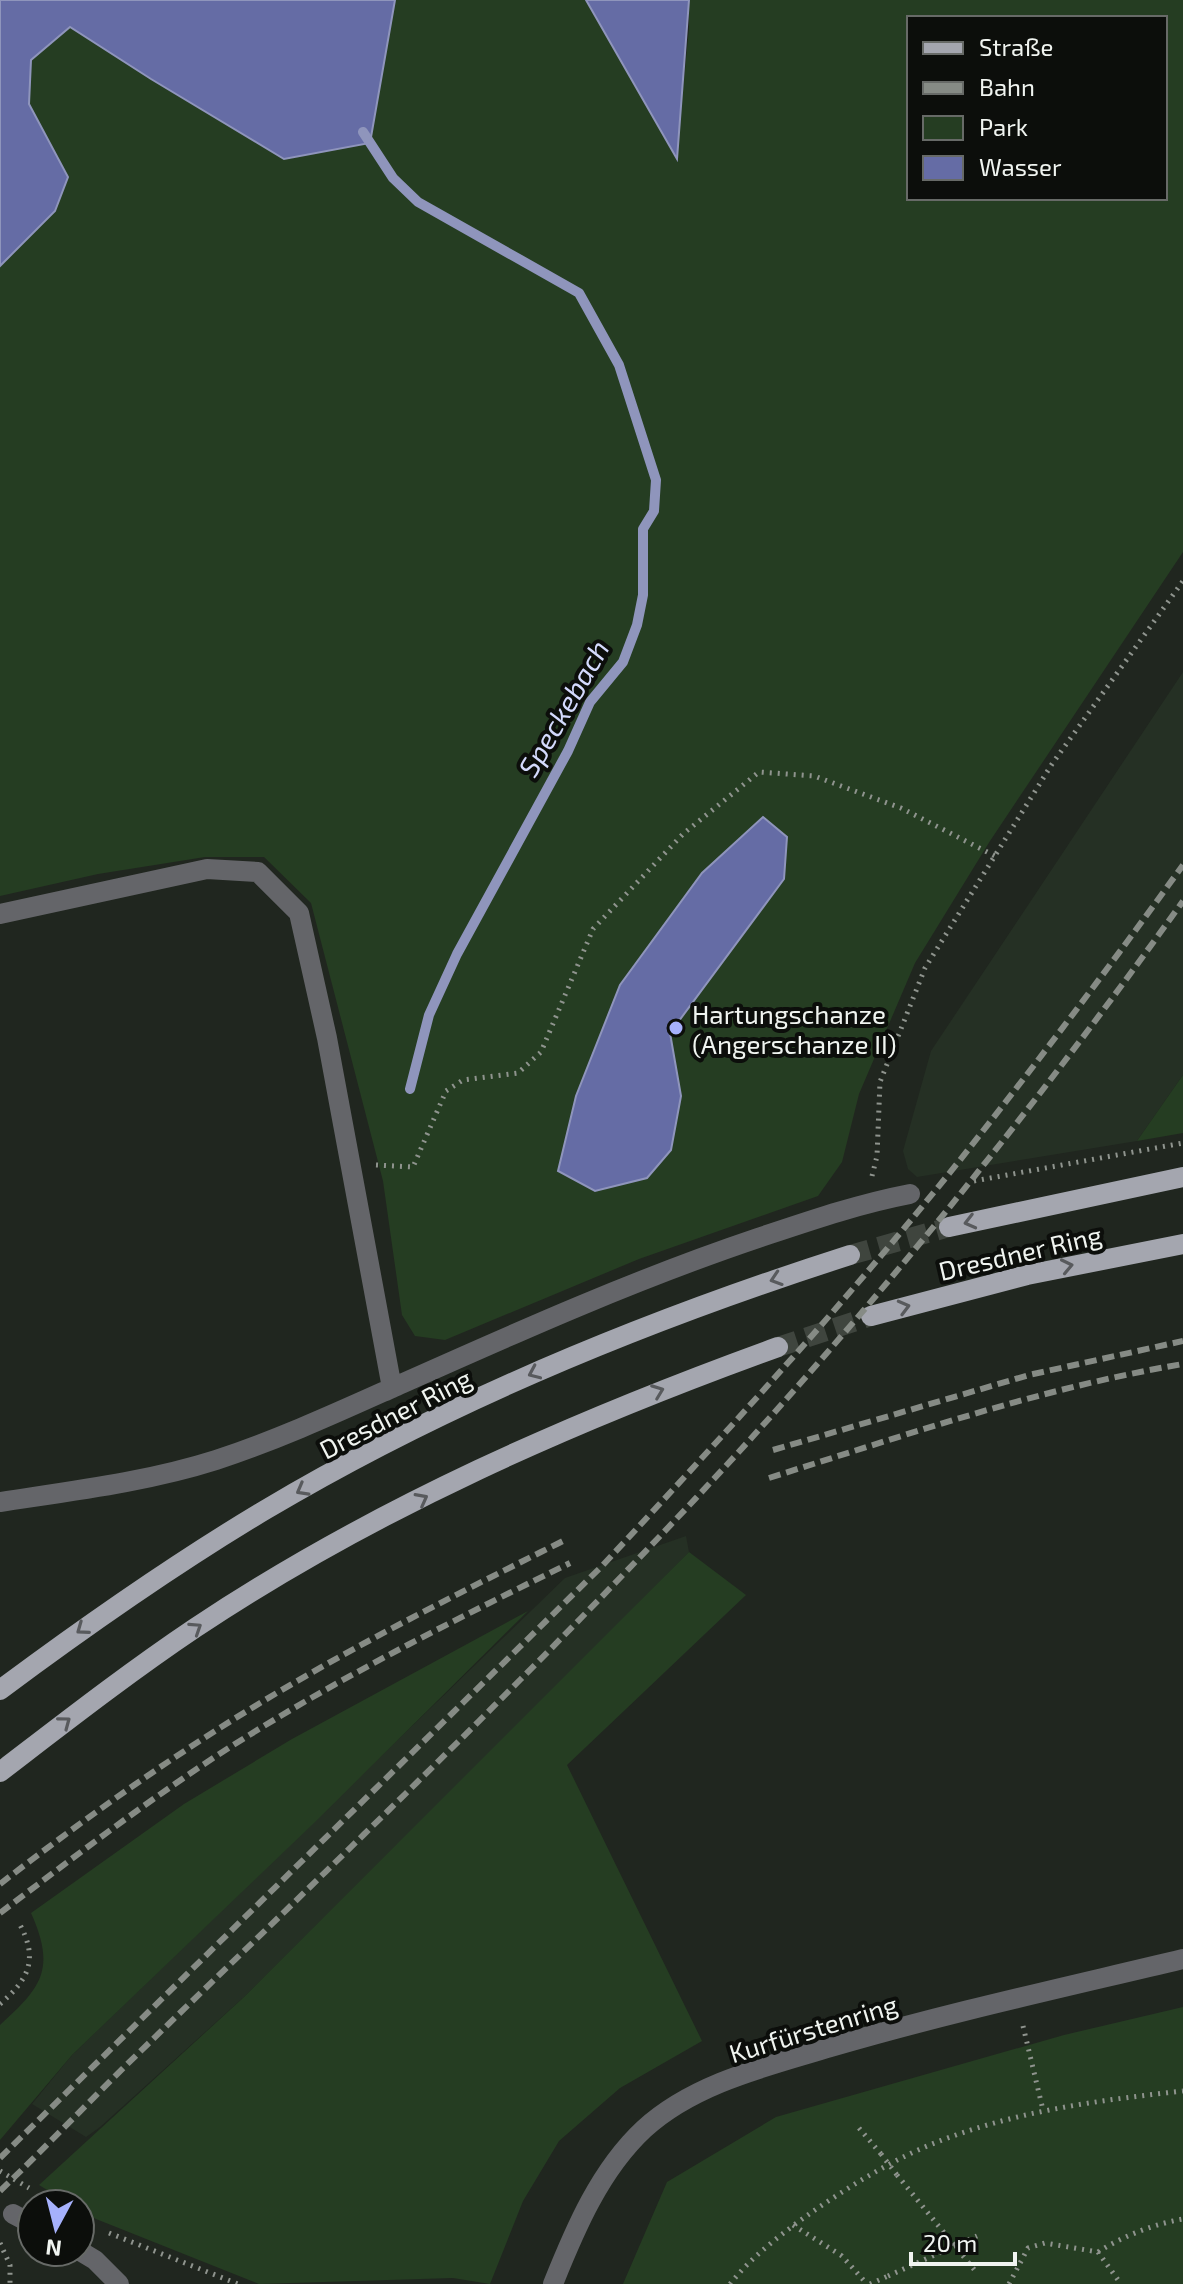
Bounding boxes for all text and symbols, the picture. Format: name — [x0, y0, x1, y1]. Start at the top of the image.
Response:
legend — [907, 16, 1167, 200]
text: Straße — [979, 32, 1053, 61]
text: Bahn — [979, 72, 1035, 101]
text: Park — [979, 112, 1028, 141]
text: Wasser — [979, 152, 1062, 181]
water label: Speckebach — [510, 634, 616, 782]
place label: Hartungschanze (Angerschanze II) — [692, 998, 897, 1059]
marker: Hartungschanze (Angerschanze II) — [667, 1019, 685, 1037]
one-way arrow — [963, 1212, 977, 1229]
street label: Dresdner Ring — [935, 1218, 1105, 1286]
one-way arrow — [1061, 1259, 1074, 1276]
one-way arrow — [770, 1270, 784, 1286]
one-way arrow — [896, 1300, 910, 1316]
street label: Dresdner Ring — [314, 1361, 476, 1465]
one-way arrow — [528, 1363, 542, 1379]
one-way arrow — [650, 1384, 664, 1401]
one-way arrow — [296, 1480, 311, 1496]
one-way arrow — [413, 1493, 428, 1508]
one-way arrow — [77, 1619, 91, 1634]
one-way arrow — [187, 1623, 202, 1638]
one-way arrow — [57, 1717, 71, 1731]
street label: Kurfürstenring — [725, 1988, 901, 2068]
north arrow — [16, 2188, 96, 2268]
scale bar — [911, 2216, 1015, 2266]
text: 20 m — [923, 2228, 977, 2257]
text: N — [44, 2235, 63, 2263]

